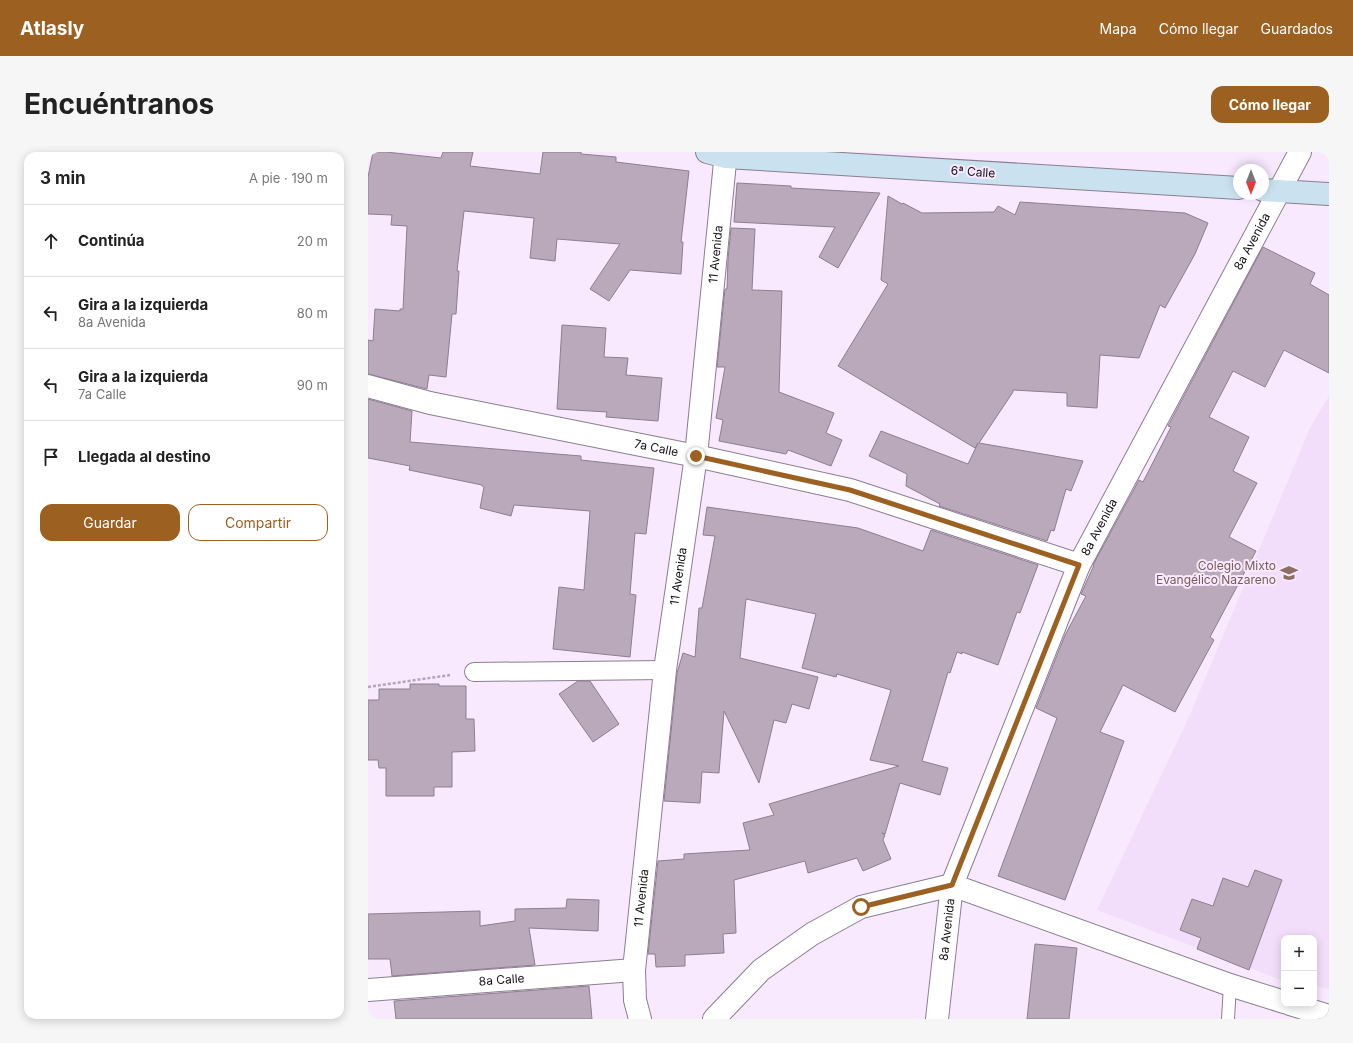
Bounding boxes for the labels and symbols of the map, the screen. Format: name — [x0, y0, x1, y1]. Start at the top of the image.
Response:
street label: 6ª Calle — [950, 162, 996, 181]
north arrow — [1233, 164, 1269, 200]
street label: 8a Avenida — [1230, 210, 1273, 272]
street label: 11 Avenida — [705, 225, 726, 284]
street label: 7a Calle — [633, 436, 680, 459]
route end — [687, 447, 705, 465]
street label: 8a Avenida — [1077, 496, 1120, 558]
street label: 11 Avenida — [666, 546, 690, 606]
place label: Colegio Mixto Evangélico Nazareno — [1156, 558, 1276, 587]
school or university icon: Colegio Mixto Evangélico Nazareno — [1279, 563, 1299, 583]
street label: 11 Avenida — [630, 868, 651, 928]
route start — [852, 898, 870, 916]
street label: 8a Avenida — [936, 898, 957, 961]
street label: 8a Calle — [478, 970, 525, 989]

